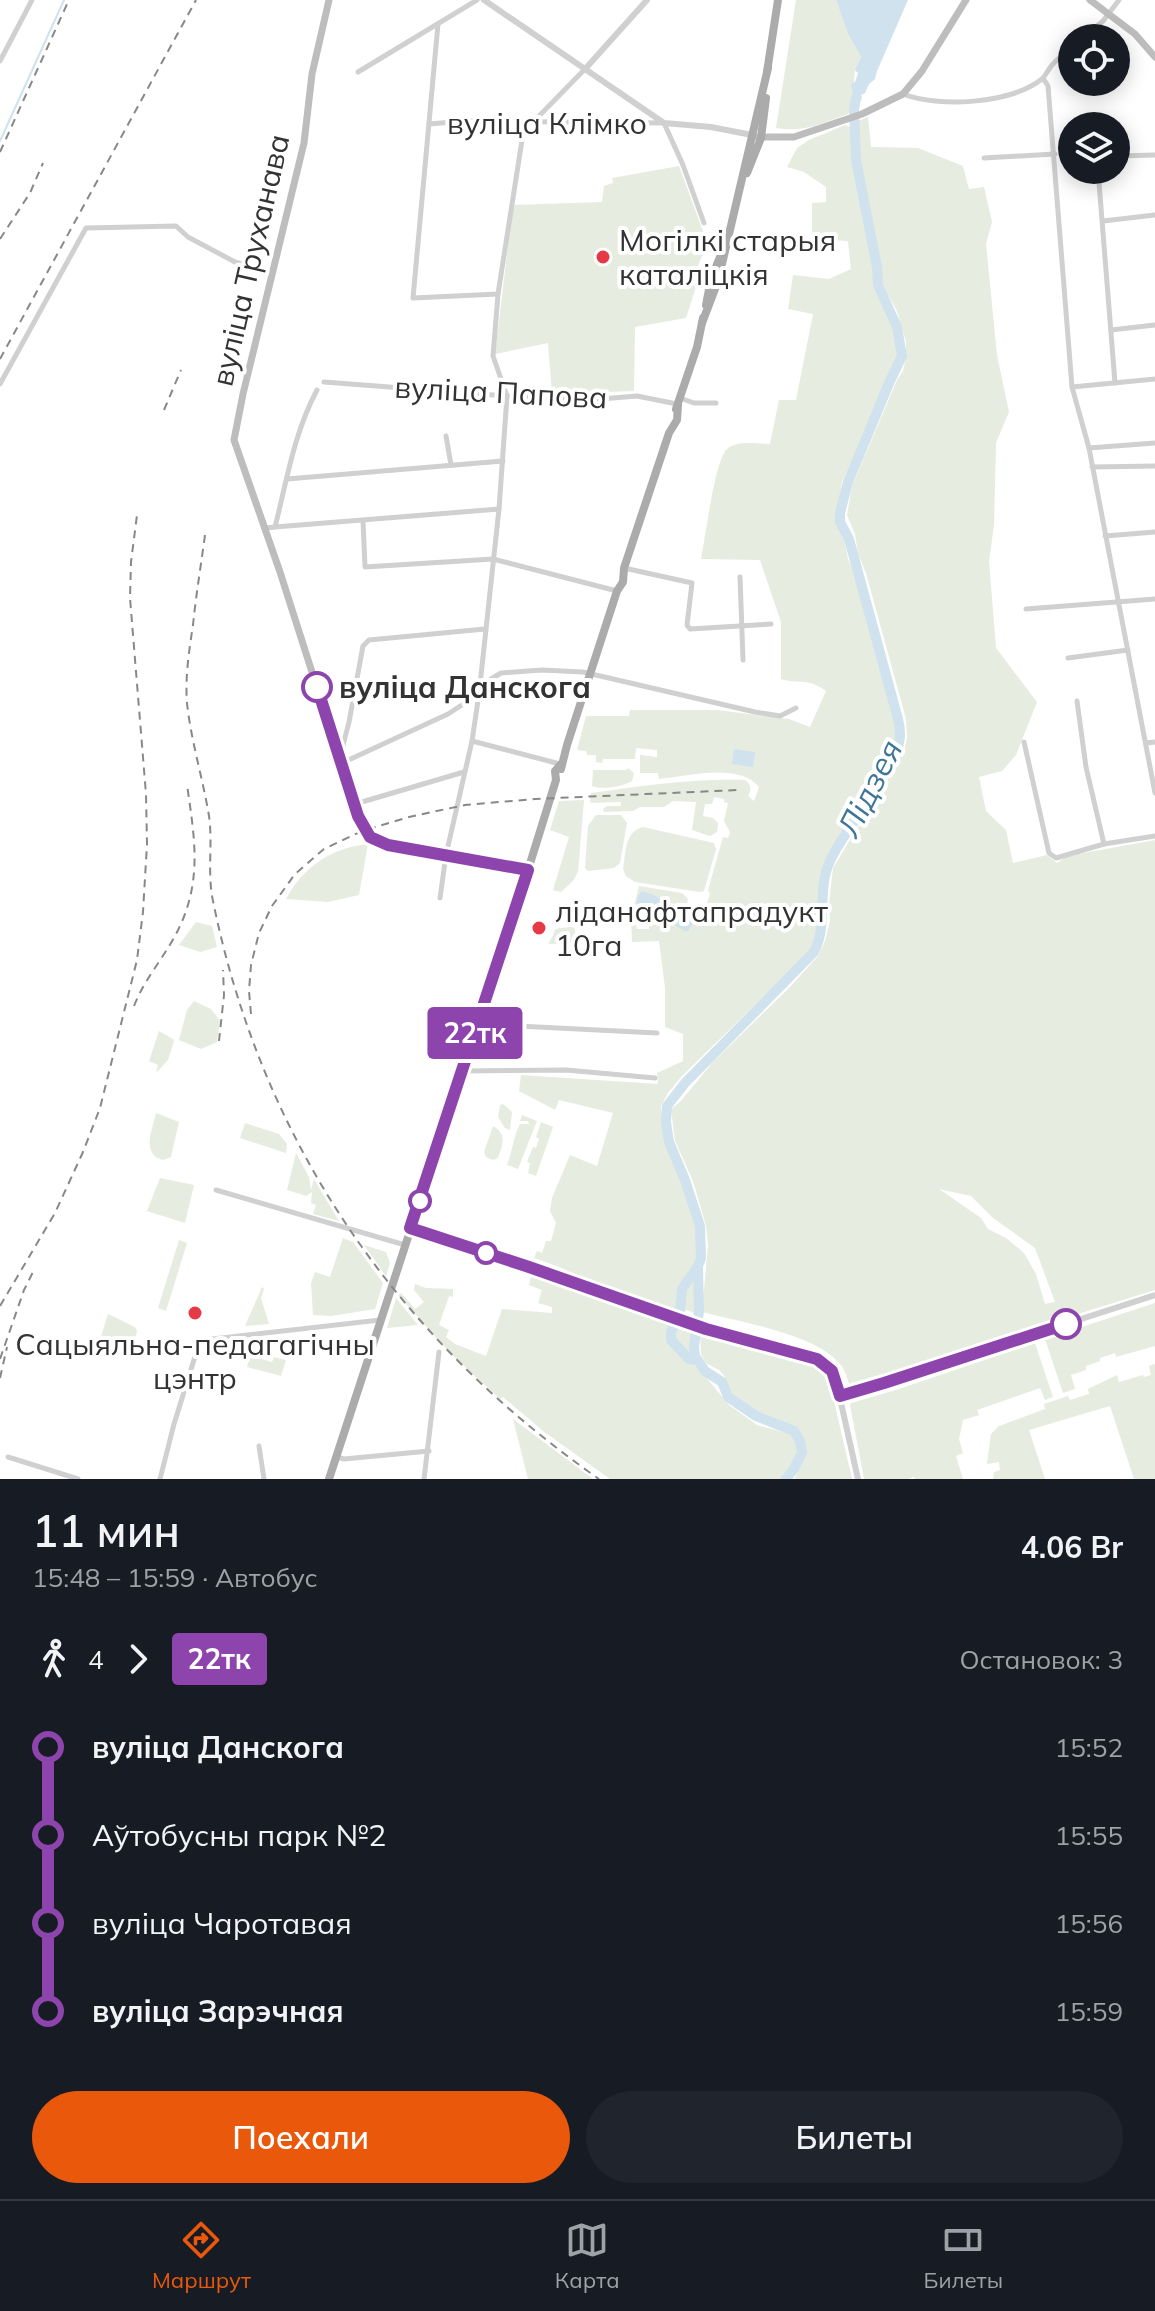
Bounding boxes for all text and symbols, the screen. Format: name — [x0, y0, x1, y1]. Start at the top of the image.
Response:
map controls — [1058, 24, 1130, 184]
button: locate — [1058, 24, 1130, 96]
street label: вуліца Клімко — [447, 104, 647, 142]
button: layers — [1058, 112, 1130, 184]
street label: вуліца Труханава — [203, 130, 297, 390]
place label: Могілкі старыя каталіцкія — [619, 221, 836, 293]
marker: Могілкі старыя каталіцкія — [594, 248, 612, 266]
street label: вуліца Папова — [394, 367, 608, 417]
place label: вуліца Данскога — [339, 668, 591, 706]
marker: вуліца Данскога — [302, 672, 332, 702]
water label: Лідзея — [827, 733, 910, 844]
place label: ліданафтапрадукт 10га — [555, 892, 828, 964]
marker: ліданафтапрадукт 10га — [530, 919, 548, 937]
line badge: 22тк — [419, 1007, 531, 1059]
text: 22тк — [443, 1015, 507, 1050]
unlabelled marker — [409, 1190, 431, 1212]
unlabelled marker — [475, 1242, 497, 1264]
marker: Сацыяльна-педагагічны цэнтр — [186, 1304, 204, 1322]
unlabelled marker — [1051, 1309, 1081, 1339]
place label: Сацыяльна-педагагічны цэнтр — [15, 1325, 375, 1397]
text: 11 мин — [32, 1503, 180, 1558]
text: 4.06 Br — [1021, 1528, 1123, 1566]
text: 15:48 – 15:59 · Автобус — [32, 1561, 318, 1594]
icon: walk — [32, 1637, 76, 1681]
icon: forward — [116, 1637, 160, 1681]
text: 22тк — [188, 1641, 251, 1676]
text: 4 — [88, 1643, 104, 1676]
text: Остановок: 3 — [960, 1643, 1123, 1676]
text: вуліца Данскога — [92, 1728, 344, 1766]
text: 15:52 — [1055, 1731, 1123, 1764]
text: Аўтобусны парк №2 — [92, 1816, 386, 1854]
text: 15:55 — [1055, 1819, 1123, 1852]
text: вуліца Чаротавая — [92, 1904, 352, 1942]
text: 15:56 — [1055, 1907, 1123, 1940]
text: вуліца Зарэчная — [92, 1992, 344, 2030]
text: 15:59 — [1055, 1995, 1123, 2028]
button: Поехали — [32, 2091, 570, 2183]
button: Билеты — [586, 2091, 1123, 2183]
tab: Маршрут — [152, 2218, 251, 2294]
tab: Карта — [555, 2218, 620, 2294]
tab: Билеты — [924, 2218, 1003, 2294]

